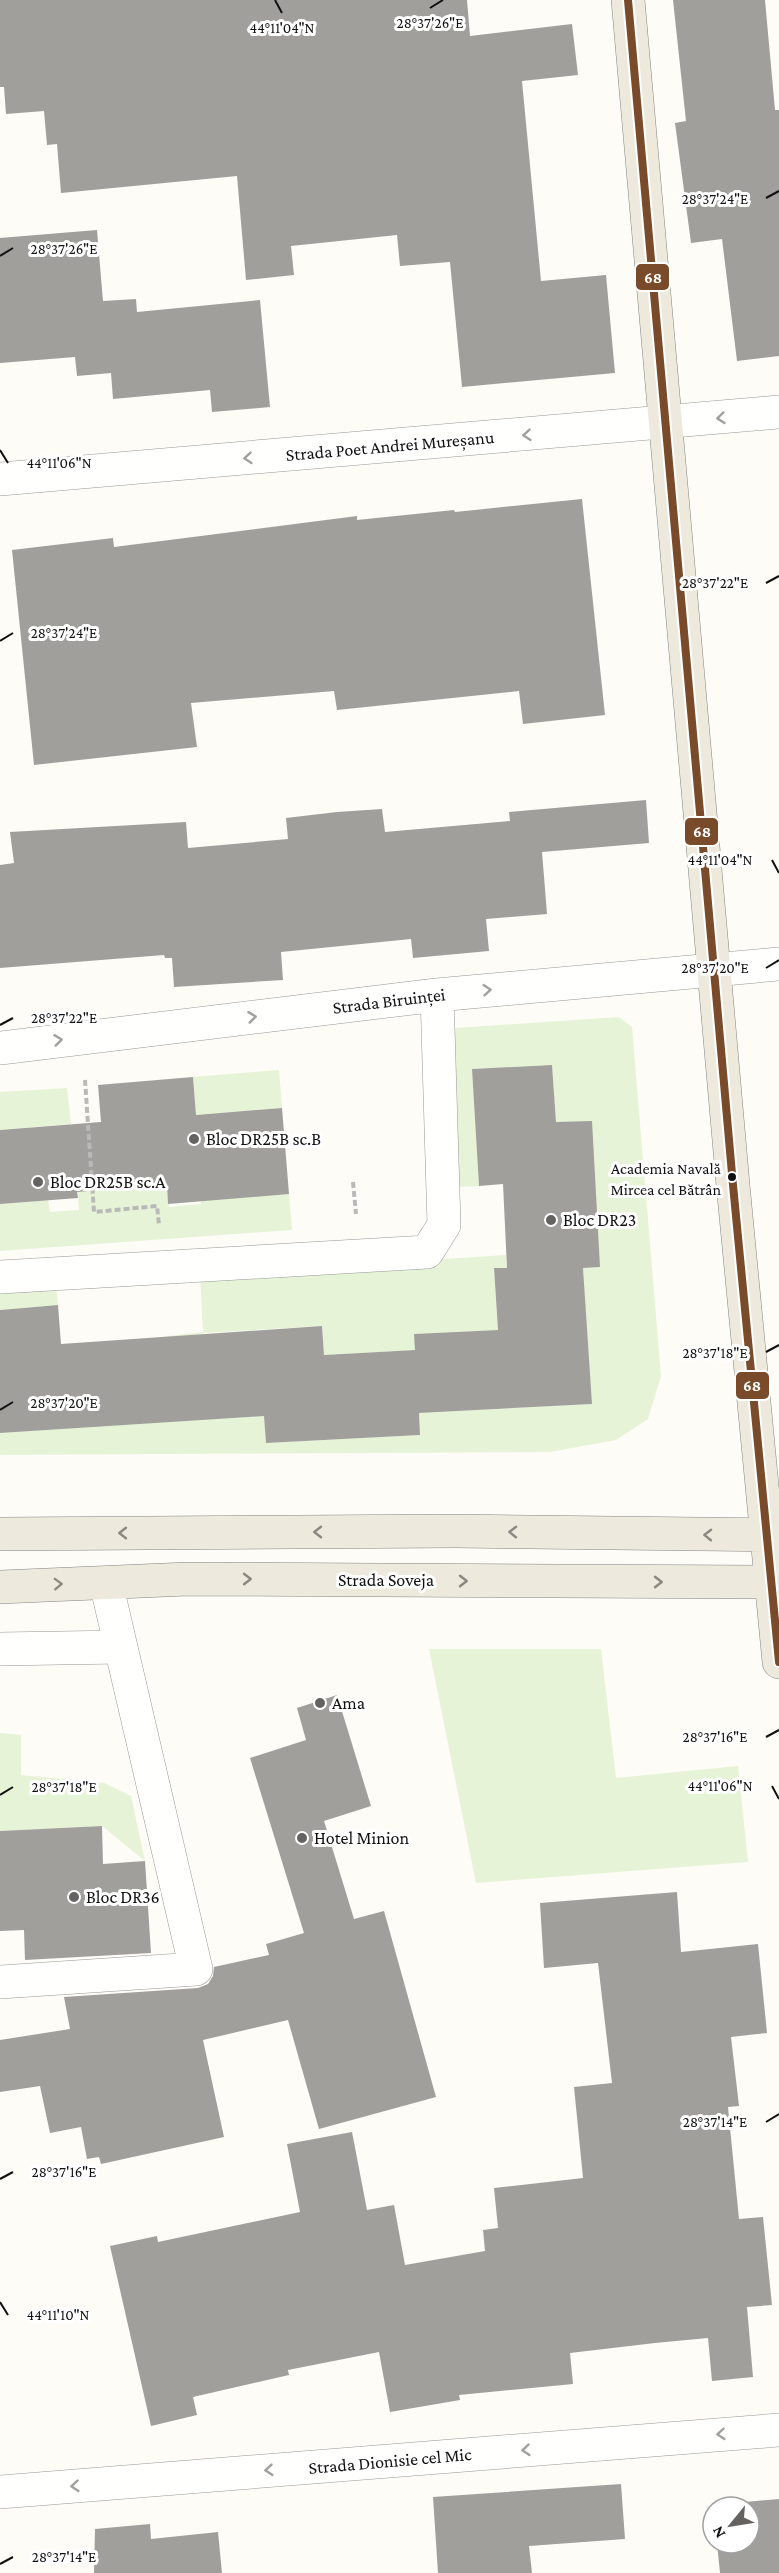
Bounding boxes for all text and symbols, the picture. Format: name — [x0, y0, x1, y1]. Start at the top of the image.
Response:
text: 28°37'26"E — [397, 15, 463, 31]
text: 44°11'04"N — [250, 20, 315, 36]
text: 28°37'24"E — [682, 191, 748, 207]
text: 28°37'26"E — [31, 241, 97, 257]
line badge: 68 — [635, 263, 670, 291]
text: 68 — [644, 269, 662, 286]
one-way arrow — [716, 411, 725, 424]
street label: Strada Poet Andrei Mureșanu — [285, 427, 496, 467]
one-way arrow — [522, 428, 531, 441]
one-way arrow — [244, 451, 253, 464]
text: 44°11'06"N — [26, 455, 92, 471]
text: 28°37'22"E — [682, 575, 748, 591]
text: 28°37'24"E — [31, 625, 97, 641]
line badge: 68 — [684, 817, 719, 846]
text: 68 — [693, 823, 711, 840]
text: 44°11'04"N — [688, 852, 753, 868]
text: 28°37'20"E — [681, 960, 749, 976]
street label: Strada Biruinței — [332, 984, 447, 1020]
one-way arrow — [483, 984, 492, 997]
text: 28°37'22"E — [31, 1010, 97, 1026]
one-way arrow — [247, 1012, 256, 1024]
one-way arrow — [53, 1035, 63, 1047]
place label: Bloc DR25B sc.B — [206, 1129, 321, 1149]
marker: Bloc DR25B sc.B — [187, 1132, 201, 1146]
place label: Academia Navală Mircea cel Bătrân — [611, 1160, 722, 1198]
marker: Academia Navală Mircea cel Bătrân — [726, 1171, 738, 1183]
place label: Bloc DR25B sc.A — [50, 1172, 166, 1192]
marker: Bloc DR25B sc.A — [31, 1175, 45, 1189]
place label: Bloc DR23 — [563, 1210, 636, 1230]
marker: Bloc DR23 — [544, 1213, 558, 1227]
text: 28°37'18"E — [682, 1345, 748, 1361]
line badge: 68 — [735, 1371, 770, 1400]
text: 68 — [743, 1377, 761, 1394]
text: 28°37'20"E — [30, 1395, 98, 1411]
one-way arrow — [508, 1525, 517, 1538]
one-way arrow — [313, 1526, 322, 1538]
one-way arrow — [118, 1527, 127, 1539]
one-way arrow — [703, 1528, 712, 1541]
street label: Strada Soveja — [338, 1570, 434, 1591]
one-way arrow — [242, 1573, 251, 1585]
one-way arrow — [458, 1574, 467, 1587]
one-way arrow — [653, 1575, 662, 1588]
one-way arrow — [54, 1578, 63, 1591]
place label: Ama — [332, 1693, 365, 1713]
marker: Ama — [313, 1696, 327, 1710]
text: 28°37'16"E — [683, 1729, 747, 1745]
text: 44°11'06"N — [687, 1778, 753, 1794]
text: 28°37'18"E — [31, 1779, 97, 1795]
place label: Hotel Minion — [314, 1828, 410, 1848]
marker: Hotel Minion — [295, 1831, 309, 1845]
place label: Bloc DR36 — [86, 1887, 160, 1907]
marker: Bloc DR36 — [67, 1890, 81, 1904]
text: 28°37'14"E — [683, 2114, 747, 2130]
text: 28°37'16"E — [32, 2164, 96, 2180]
text: 44°11'10"N — [27, 2307, 90, 2323]
one-way arrow — [716, 2427, 725, 2440]
one-way arrow — [522, 2443, 531, 2456]
street label: Strada Dionisie cel Mic — [308, 2444, 473, 2478]
one-way arrow — [265, 2464, 274, 2477]
one-way arrow — [70, 2479, 79, 2492]
north arrow — [701, 2495, 761, 2555]
text: N — [708, 2523, 729, 2541]
text: 28°37'14"E — [32, 2549, 96, 2565]

